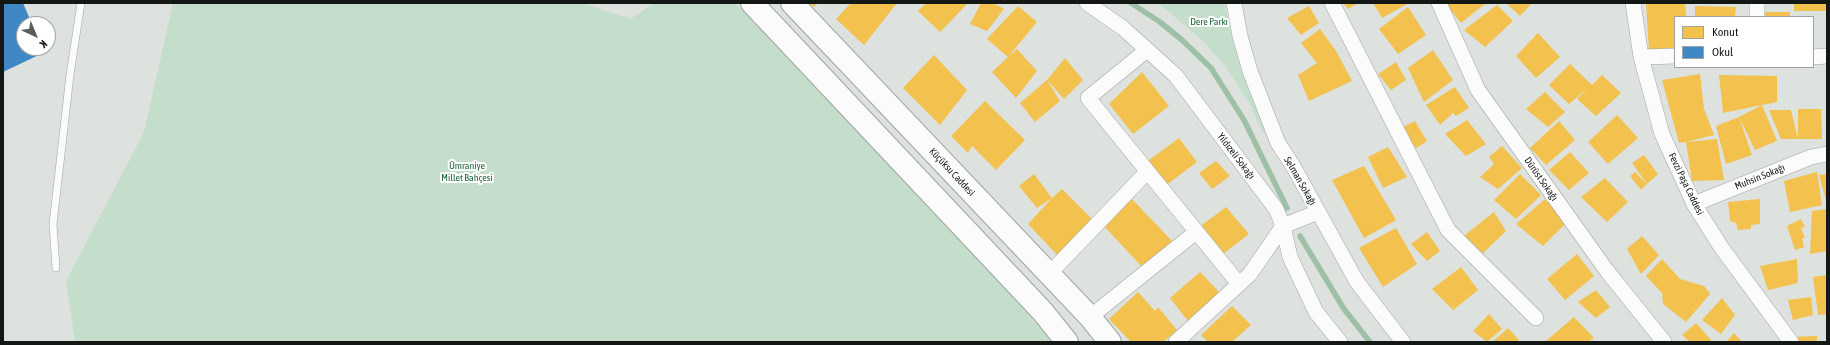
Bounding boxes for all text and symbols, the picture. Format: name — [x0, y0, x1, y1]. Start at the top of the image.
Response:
north arrow — [16, 16, 56, 56]
park label: Dere Parkı — [1190, 16, 1228, 28]
legend — [1674, 16, 1814, 68]
text: Konut — [1712, 25, 1738, 39]
text: K — [38, 38, 50, 50]
text: Okul — [1712, 45, 1733, 59]
street label: Yıldızeli Sokağı — [1215, 130, 1257, 182]
street label: Küçüksu Caddesi — [927, 145, 977, 199]
street label: Fevzi Paşa Caddesi — [1666, 151, 1706, 217]
street label: Selman Sokağı — [1281, 155, 1319, 207]
street label: Dürüst Sokağı — [1522, 155, 1560, 203]
park label: Ümraniye Millet Bahçesi — [441, 160, 493, 184]
street label: Muhsin Sokağı — [1733, 162, 1787, 192]

